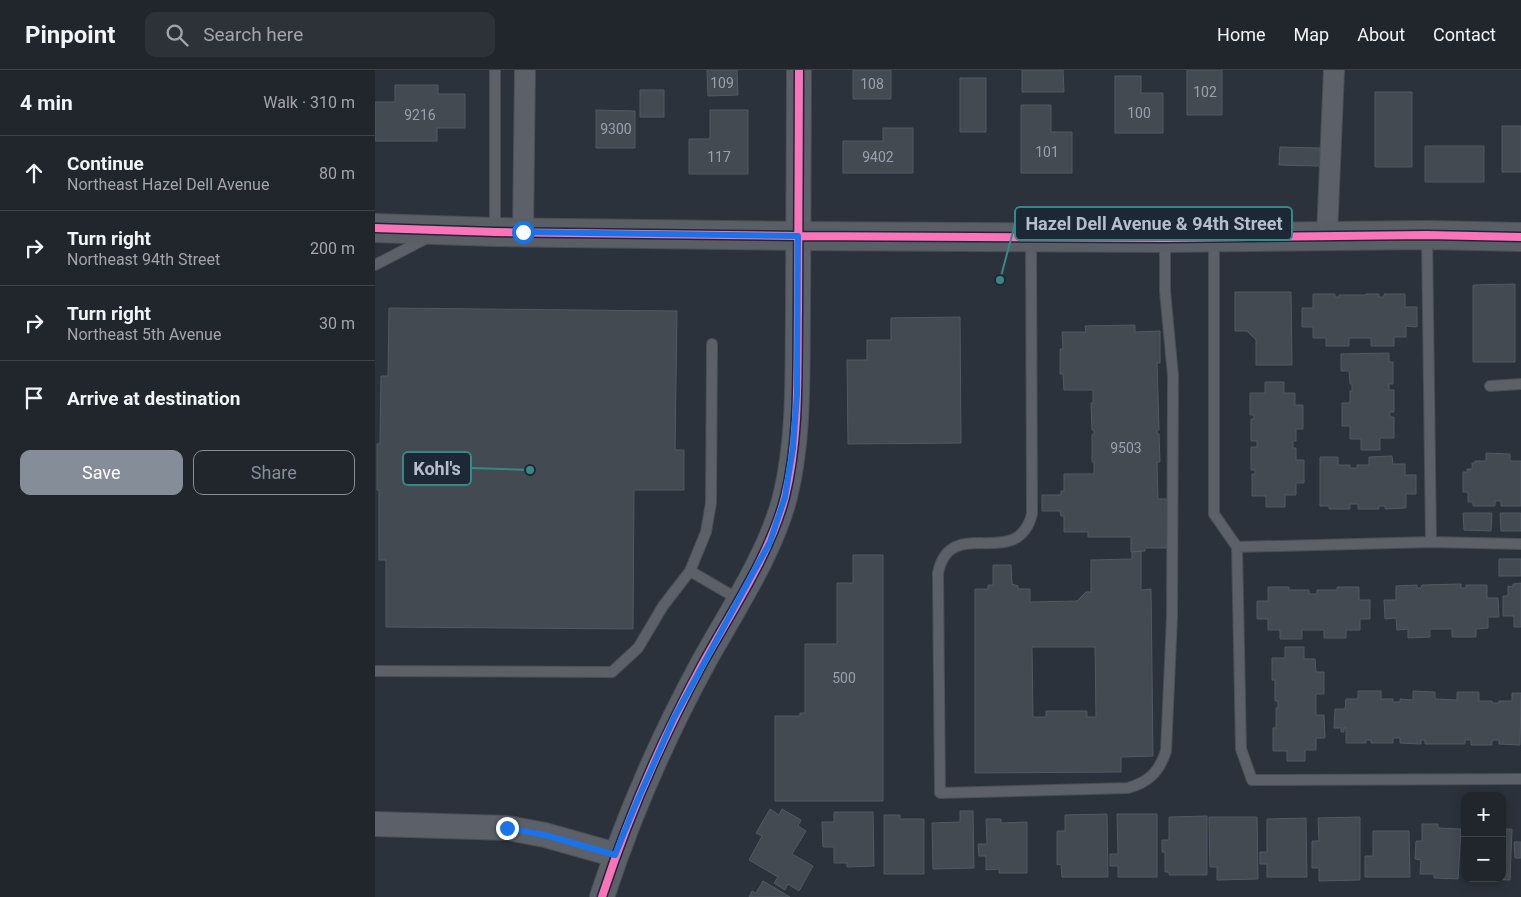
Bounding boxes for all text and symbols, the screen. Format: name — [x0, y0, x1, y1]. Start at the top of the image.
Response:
search box — [145, 12, 495, 57]
text: Pinpoint — [25, 21, 115, 49]
icon: search — [163, 21, 191, 49]
text: Search here — [203, 23, 303, 46]
text: Home — [1217, 24, 1266, 45]
text: Map — [1294, 24, 1329, 45]
text: About — [1357, 24, 1405, 45]
text: Contact — [1433, 24, 1496, 45]
house number: 109 — [710, 75, 734, 91]
house number: 108 — [860, 76, 884, 92]
house number: 102 — [1193, 84, 1217, 100]
text: 4 min — [20, 91, 73, 115]
text: Walk · 310 m — [263, 93, 355, 112]
house number: 100 — [1127, 105, 1151, 121]
house number: 9216 — [404, 107, 436, 123]
house number: 9300 — [600, 121, 632, 137]
house number: 101 — [1035, 144, 1059, 160]
house number: 117 — [707, 149, 731, 165]
house number: 9402 — [862, 149, 894, 165]
text: Continue — [67, 152, 144, 175]
icon: ahead — [20, 159, 48, 187]
text: 80 m — [319, 164, 355, 183]
text: Northeast Hazel Dell Avenue — [67, 175, 269, 194]
callout: Hazel Dell Avenue & 94th Street — [1015, 207, 1292, 240]
text: Hazel Dell Avenue & 94th Street — [1025, 213, 1283, 234]
route start — [512, 221, 535, 244]
text: Turn right — [67, 227, 151, 250]
icon: right — [20, 234, 48, 262]
text: 200 m — [310, 239, 355, 258]
text: Northeast 94th Street — [67, 250, 220, 269]
text: Turn right — [67, 302, 151, 325]
icon: right — [20, 309, 48, 337]
text: 30 m — [319, 314, 355, 333]
text: Northeast 5th Avenue — [67, 325, 221, 344]
icon: arrive — [20, 384, 48, 412]
text: Arrive at destination — [67, 387, 240, 410]
house number: 9503 — [1110, 440, 1142, 456]
button: Save — [20, 450, 183, 495]
button: Share — [193, 450, 355, 495]
callout: Kohl's — [403, 452, 471, 485]
text: Kohl's — [413, 458, 461, 479]
house number: 500 — [832, 670, 856, 686]
map controls — [1461, 792, 1506, 882]
button: + — [1461, 792, 1506, 837]
route end — [496, 817, 519, 840]
button: − — [1461, 837, 1506, 882]

